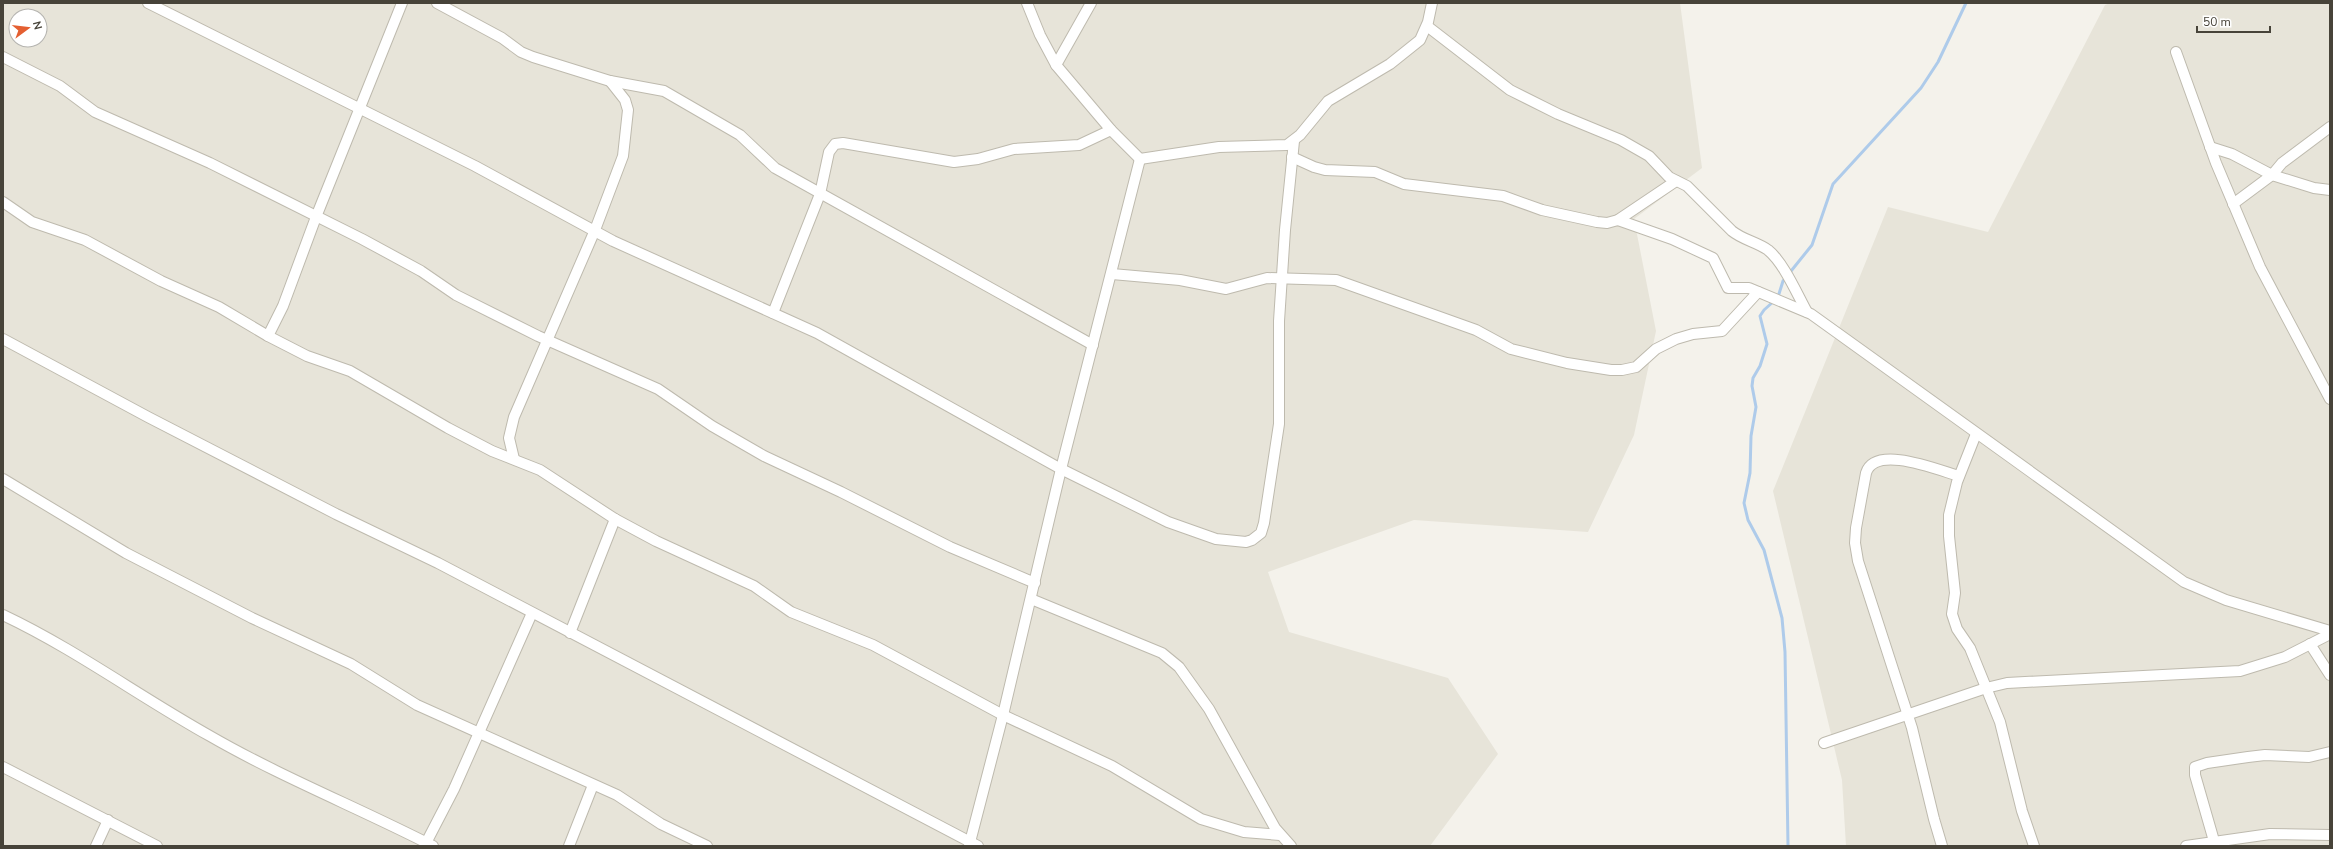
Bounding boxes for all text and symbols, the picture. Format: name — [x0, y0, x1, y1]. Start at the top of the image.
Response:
north arrow — [8, 8, 48, 48]
scale bar — [2197, 8, 2270, 34]
text: 50 m — [2203, 14, 2231, 30]
text: N — [29, 20, 45, 31]

